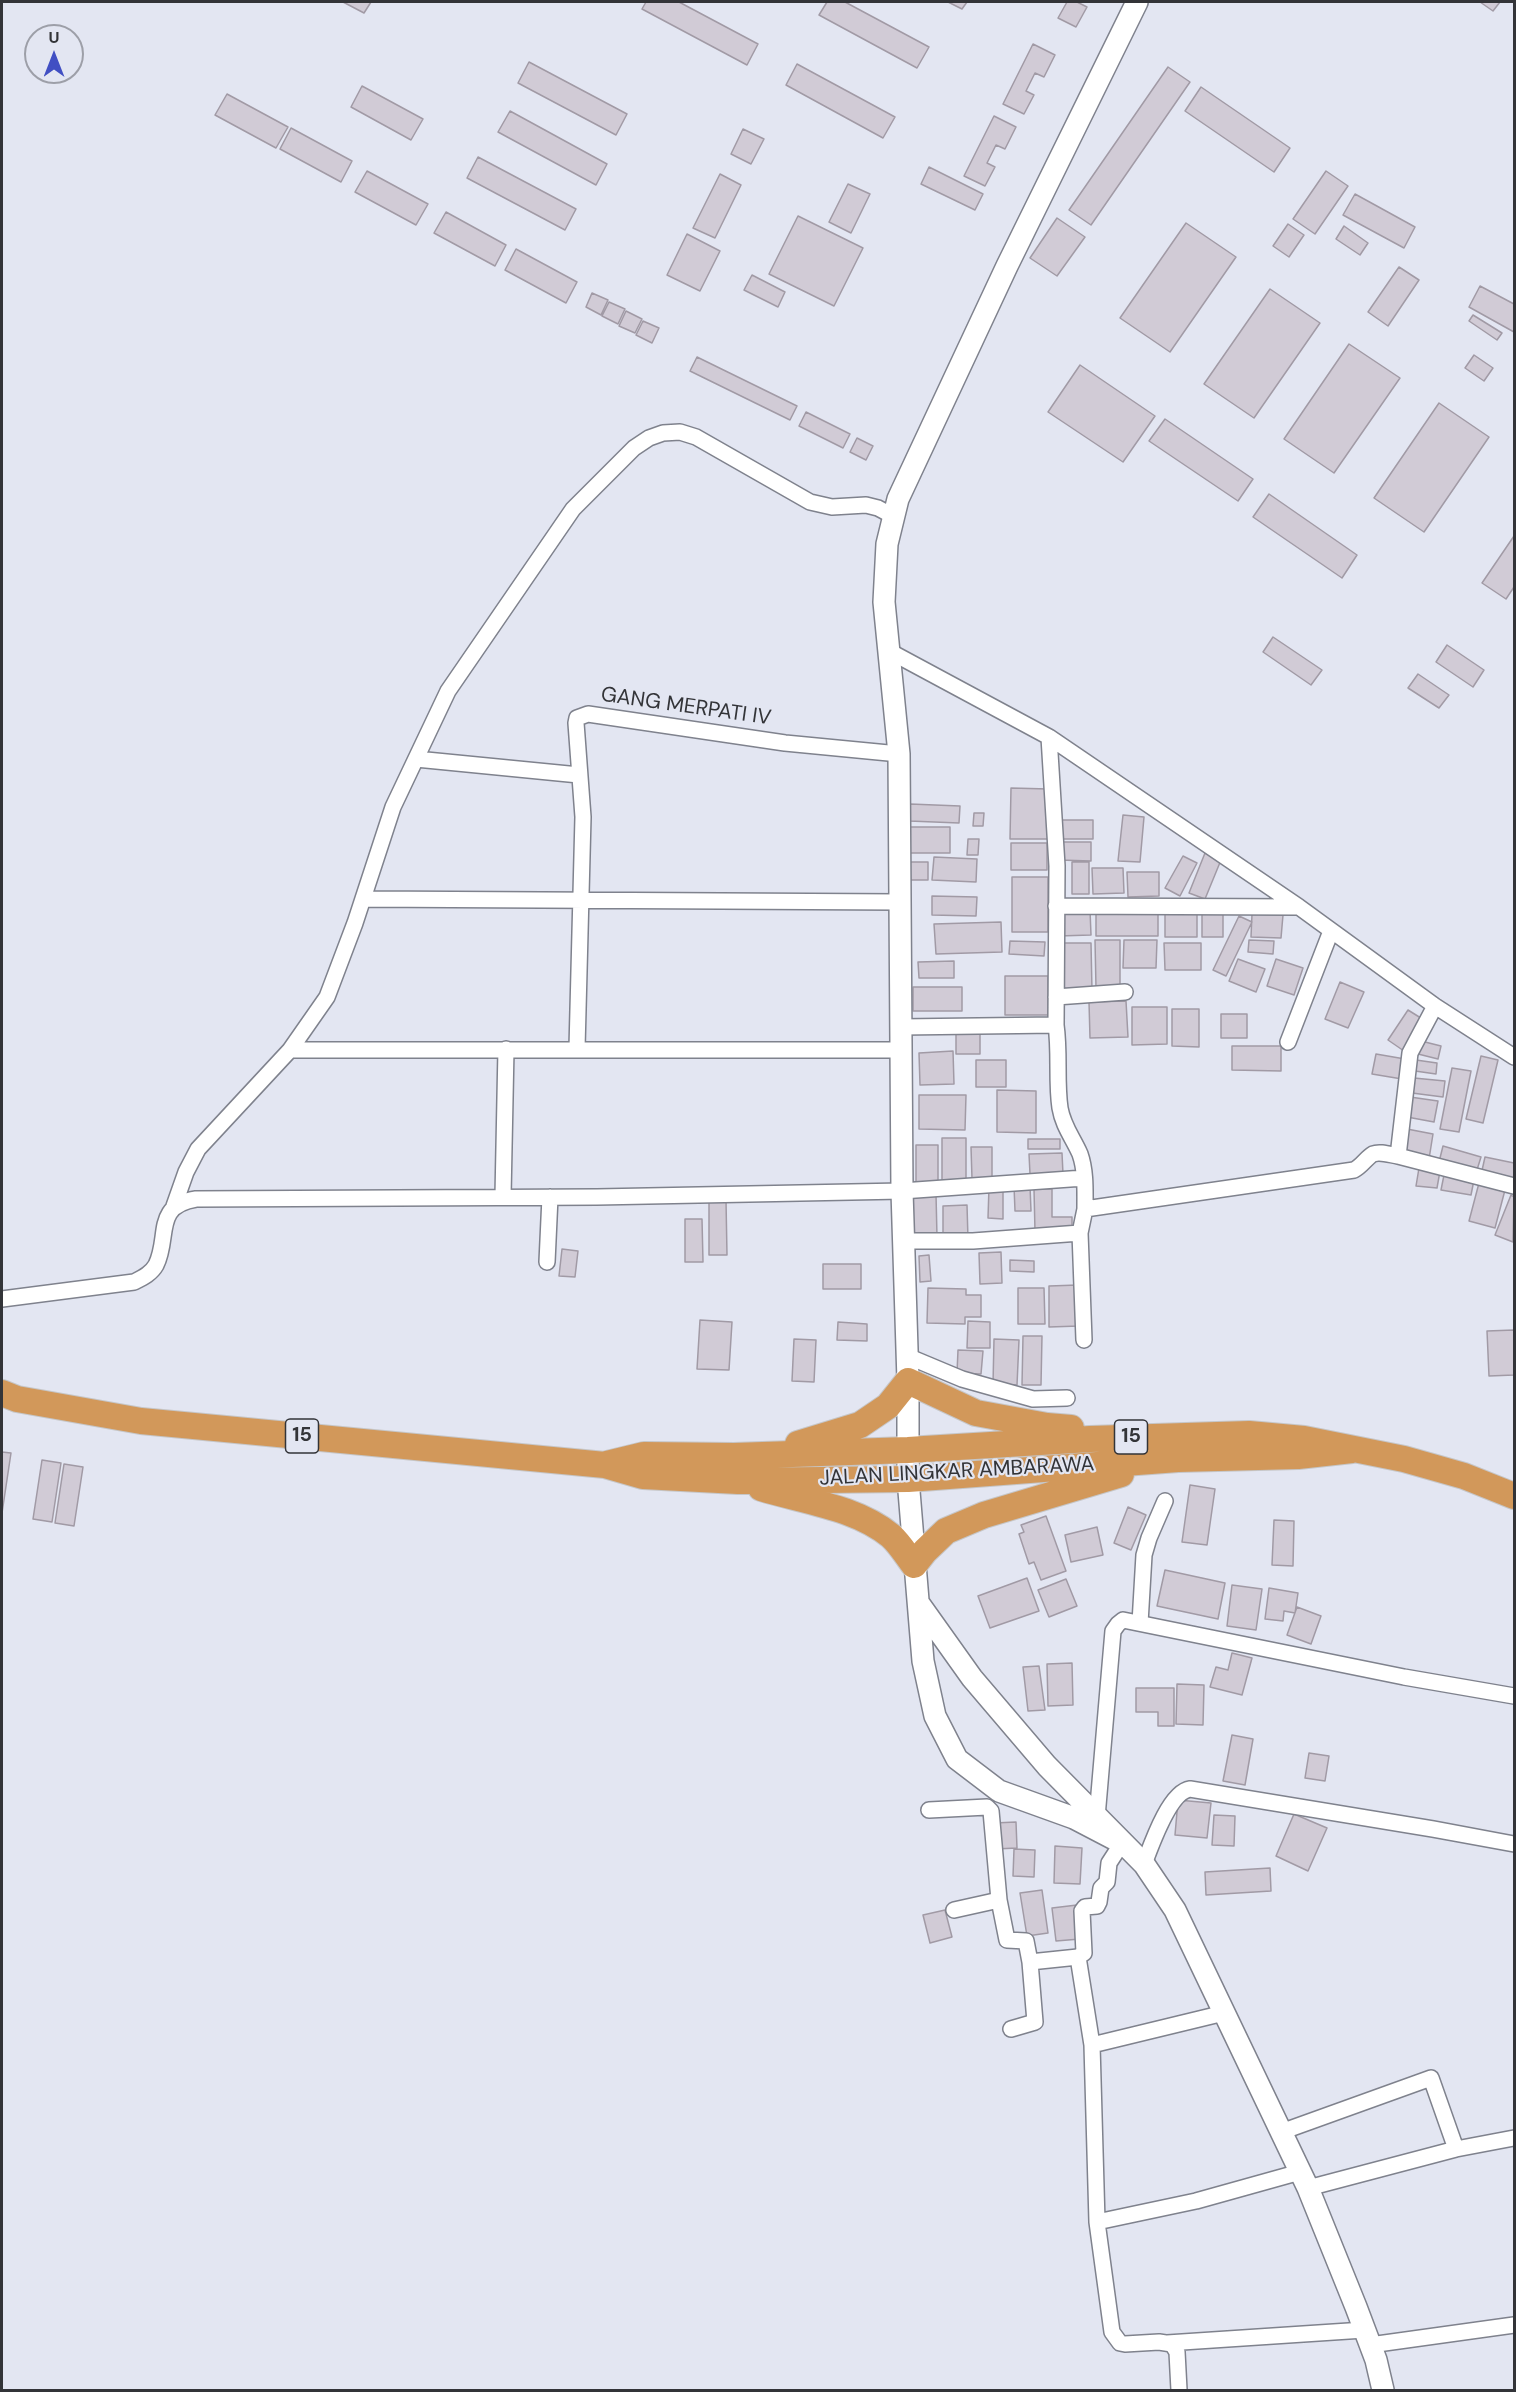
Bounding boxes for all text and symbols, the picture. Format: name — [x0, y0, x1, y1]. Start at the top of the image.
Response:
north arrow — [24, 24, 84, 84]
text: U — [49, 27, 59, 48]
street label: GANG MERPATI IV — [599, 683, 773, 731]
road number: 15 — [286, 1419, 318, 1453]
road number: 15 — [1114, 1420, 1148, 1454]
street label: JALAN LINGKAR AMBARAWA — [819, 1452, 1095, 1492]

